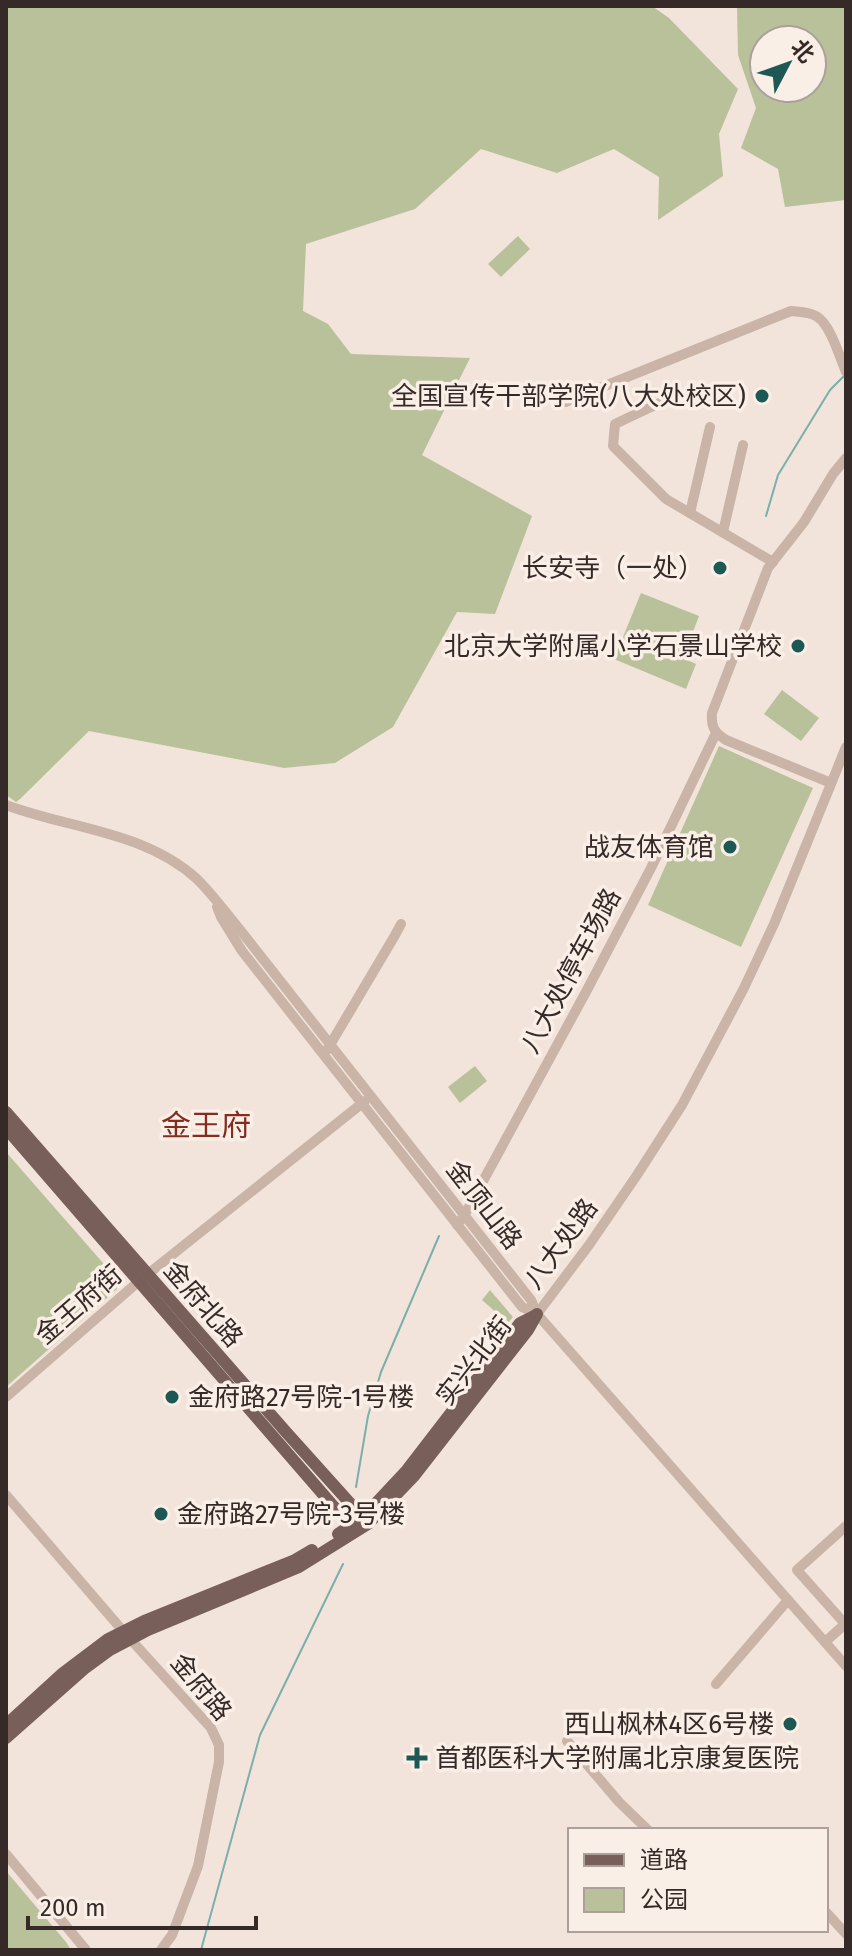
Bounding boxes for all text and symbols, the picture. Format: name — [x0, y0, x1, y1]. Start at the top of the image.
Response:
north arrow — [748, 24, 828, 104]
text: 北 — [785, 34, 820, 68]
place label: 全国宣传干部学院(八大处校区) — [391, 381, 746, 412]
marker: 全国宣传干部学院(八大处校区) — [753, 387, 771, 405]
place label: 长安寺（一处） — [522, 553, 704, 584]
marker: 长安寺（一处） — [711, 559, 729, 577]
place label: 北京大学附属小学石景山学校 — [444, 631, 782, 662]
marker: 北京大学附属小学石景山学校 — [789, 637, 807, 655]
place label: 战友体育馆 — [584, 832, 714, 863]
marker: 战友体育馆 — [721, 838, 739, 856]
street label: 八大处停车场路 — [515, 883, 627, 1059]
district label: 金王府 — [161, 1108, 251, 1144]
street label: 金顶山路 — [440, 1154, 528, 1256]
street label: 八大处路 — [518, 1193, 604, 1295]
street label: 金府北路 — [157, 1255, 249, 1353]
street label: 金王府街 — [30, 1259, 128, 1351]
street label: 实兴北街 — [430, 1310, 518, 1412]
place label: 金府路27号院-1号楼 — [188, 1382, 414, 1413]
marker: 金府路27号院-1号楼 — [163, 1388, 181, 1406]
place label: 金府路27号院-3号楼 — [177, 1499, 405, 1530]
marker: 金府路27号院-3号楼 — [152, 1505, 170, 1523]
street label: 金府路 — [164, 1647, 238, 1727]
place label: 西山枫林4区6号楼 — [564, 1709, 774, 1740]
marker: 西山枫林4区6号楼 — [781, 1715, 799, 1733]
place label: 首都医科大学附属北京康复医院 — [435, 1743, 799, 1774]
marker: 首都医科大学附属北京康复医院 — [406, 1747, 428, 1769]
legend — [568, 1828, 828, 1932]
text: 道路 — [640, 1846, 688, 1874]
scale bar — [28, 1880, 256, 1930]
text: 公园 — [640, 1886, 688, 1914]
text: 200 m — [40, 1894, 106, 1922]

